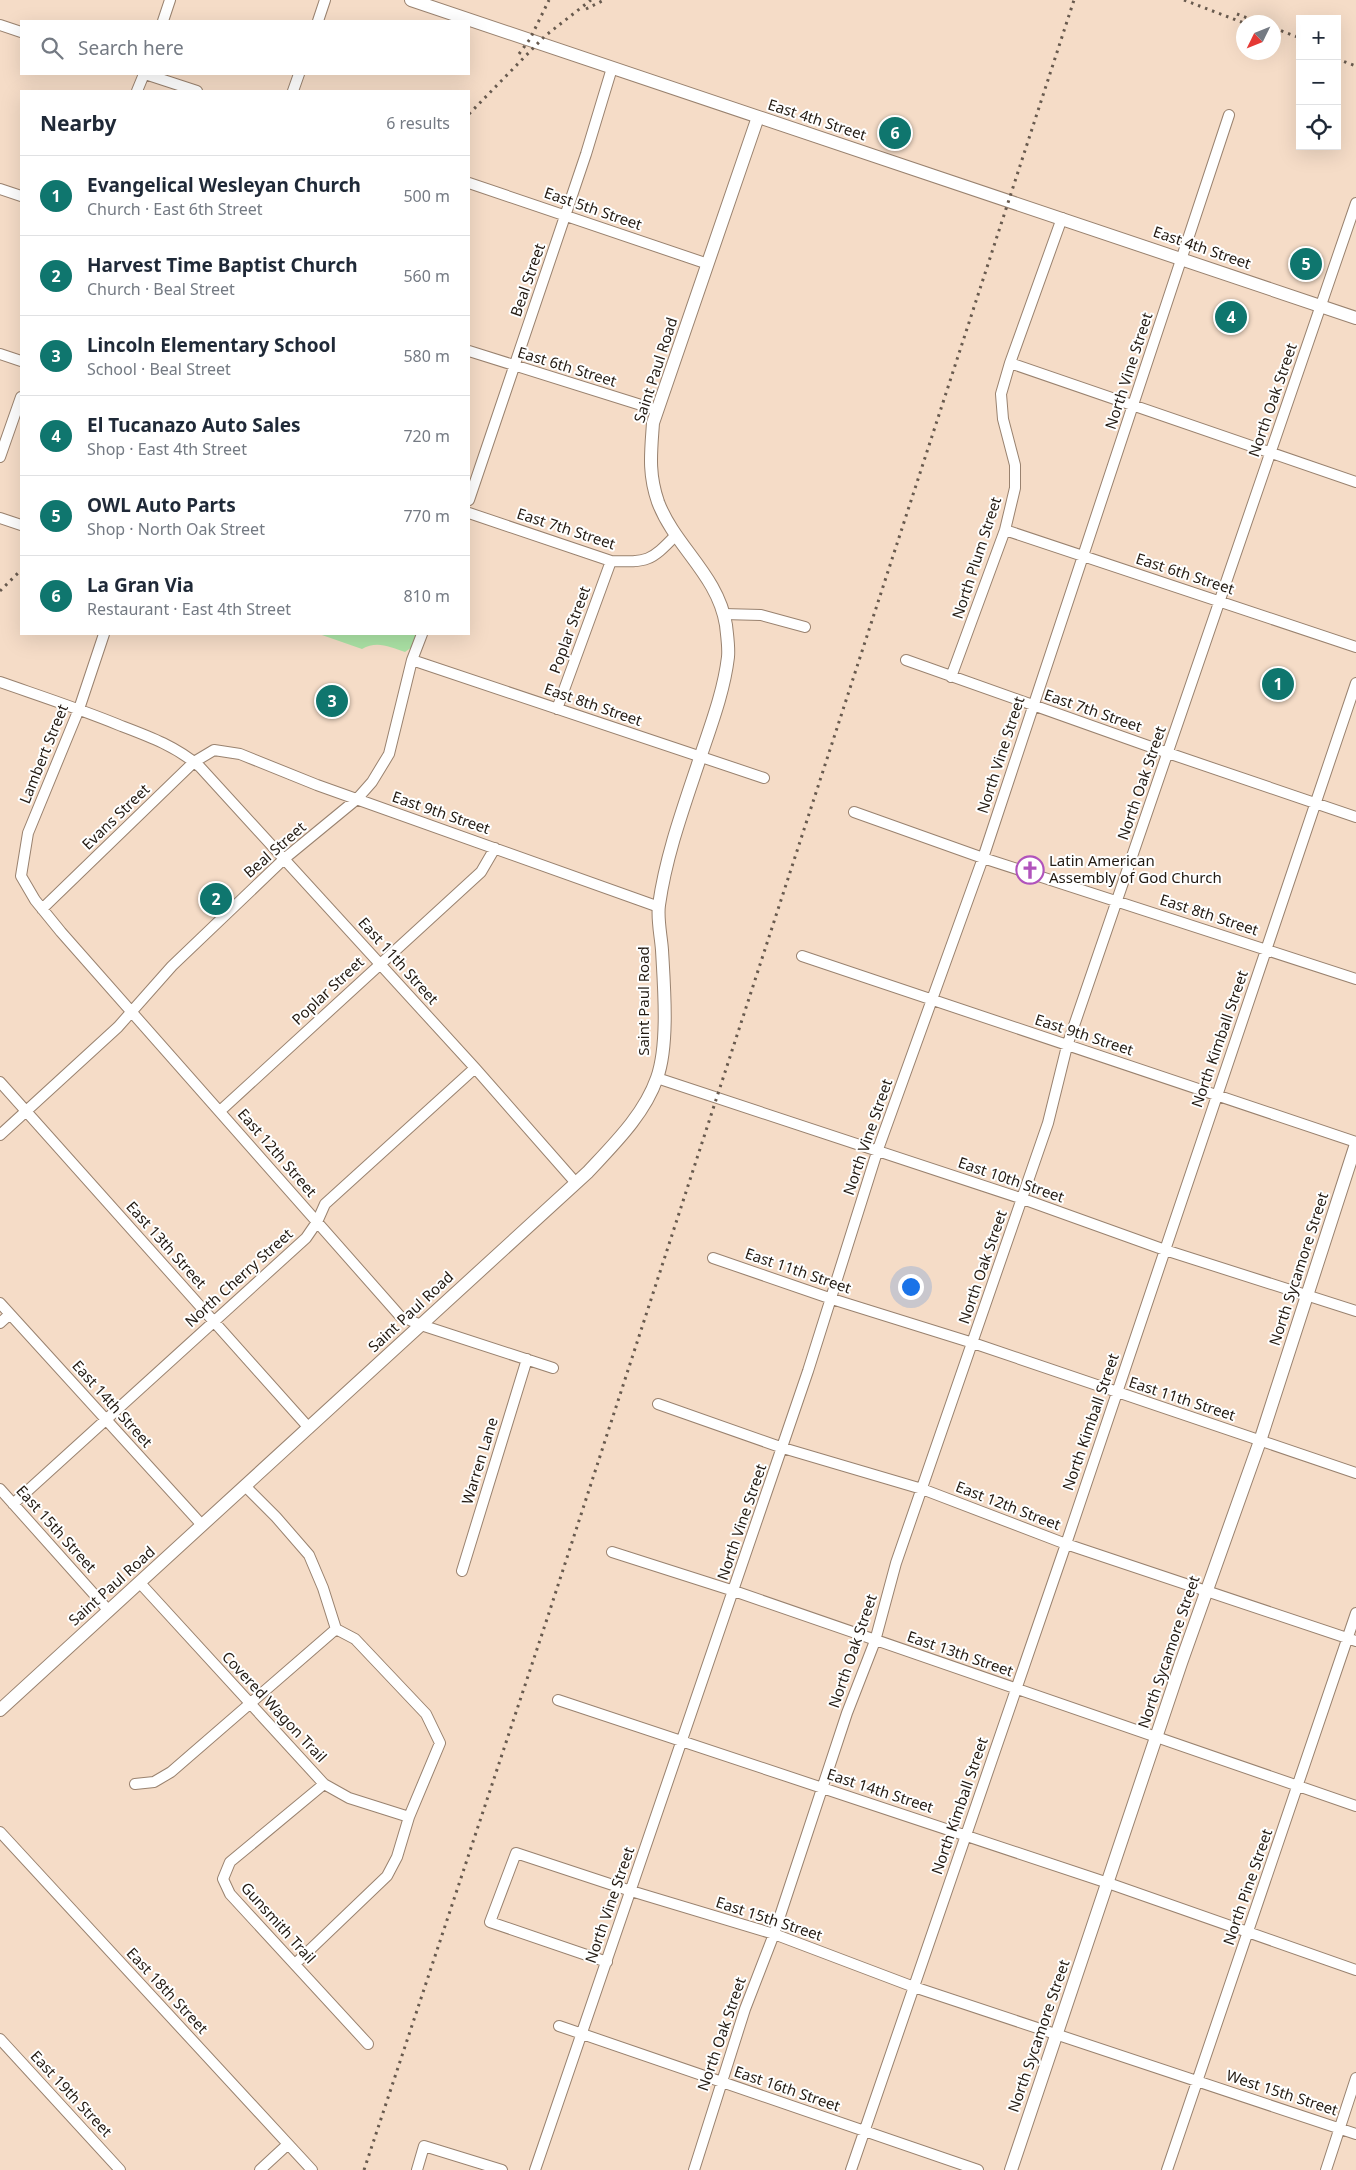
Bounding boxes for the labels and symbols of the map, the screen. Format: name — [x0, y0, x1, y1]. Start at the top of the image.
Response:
north arrow — [1236, 15, 1281, 60]
street label: East 4th Street — [766, 94, 870, 145]
pin: 6 — [879, 114, 911, 152]
street label: East 5th Street — [542, 182, 645, 234]
street label: East 4th Street — [1151, 221, 1254, 273]
street label: Beal Street — [505, 240, 549, 319]
pin: 5 — [1290, 245, 1322, 283]
pin: 4 — [1215, 298, 1247, 336]
street label: North Vine Street — [1100, 309, 1157, 432]
street label: Saint Paul Road — [629, 314, 682, 425]
street label: North Oak Street — [1243, 340, 1301, 459]
street label: East 6th Street — [515, 342, 620, 391]
street label: North Plum Street — [947, 494, 1005, 621]
street label: East 7th Street — [515, 503, 619, 554]
street label: East 6th Street — [1134, 548, 1238, 599]
street label: Poplar Street — [544, 583, 594, 676]
pin: 1 — [1262, 665, 1294, 703]
street label: East 8th Street — [542, 678, 645, 730]
pin: 3 — [316, 682, 348, 720]
street label: East 7th Street — [1042, 684, 1145, 736]
street label: North Vine Street — [972, 693, 1029, 816]
street label: Lambert Street — [14, 700, 72, 806]
street label: North Oak Street — [1112, 723, 1170, 842]
street label: Evans Street — [77, 779, 154, 854]
street label: East 9th Street — [390, 786, 493, 838]
street label: Beal Street — [239, 816, 310, 882]
place label: Latin American Assembly of God Church — [1049, 850, 1222, 887]
church icon: Latin American Assembly of God Church — [1015, 855, 1045, 885]
pin: 2 — [200, 880, 232, 918]
street label: East 8th Street — [1158, 889, 1262, 940]
street label: East 11th Street — [354, 912, 444, 1009]
street label: Saint Paul Road — [633, 946, 653, 1056]
street label: Poplar Street — [287, 951, 368, 1029]
street label: North Kimball Street — [1186, 967, 1252, 1110]
street label: East 9th Street — [1033, 1009, 1137, 1060]
street label: North Vine Street — [838, 1075, 896, 1197]
street label: East 12th Street — [234, 1104, 322, 1201]
street label: East 10th Street — [956, 1152, 1068, 1207]
street label: North Sycamore Street — [1264, 1189, 1332, 1348]
street label: East 13th Street — [122, 1196, 212, 1293]
street label: North Oak Street — [953, 1207, 1011, 1326]
street label: North Cherry Street — [180, 1223, 297, 1331]
street label: East 11th Street — [743, 1243, 855, 1298]
street label: Saint Paul Road — [363, 1267, 457, 1356]
your location — [898, 1274, 924, 1300]
street label: North Kimball Street — [1057, 1350, 1123, 1493]
street label: East 14th Street — [68, 1355, 158, 1452]
street label: East 11th Street — [1126, 1371, 1239, 1425]
street label: Warren Lane — [456, 1415, 502, 1507]
street label: North Vine Street — [712, 1460, 770, 1582]
street label: East 12th Street — [953, 1476, 1064, 1534]
street label: East 15th Street — [12, 1480, 102, 1577]
street label: Saint Paul Road — [64, 1541, 159, 1629]
street label: North Sycamore Street — [1133, 1572, 1204, 1731]
street label: North Oak Street — [823, 1591, 881, 1710]
street label: East 13th Street — [905, 1626, 1017, 1681]
street label: Covered Wagon Trail — [218, 1646, 331, 1766]
street label: North Kimball Street — [926, 1734, 992, 1877]
street label: East 14th Street — [824, 1763, 937, 1817]
street label: North Pine Street — [1218, 1825, 1277, 1947]
street label: North Vine Street — [580, 1843, 638, 1965]
street label: Gunsmith Trail — [237, 1877, 321, 1967]
street label: East 15th Street — [713, 1891, 826, 1945]
street label: East 18th Street — [123, 1943, 213, 2038]
street label: North Sycamore Street — [1003, 1956, 1074, 2115]
street label: North Oak Street — [692, 1974, 750, 2093]
street label: East 19th Street — [27, 2046, 117, 2141]
street label: East 16th Street — [732, 2061, 844, 2116]
street label: West 15th Street — [1224, 2065, 1341, 2120]

